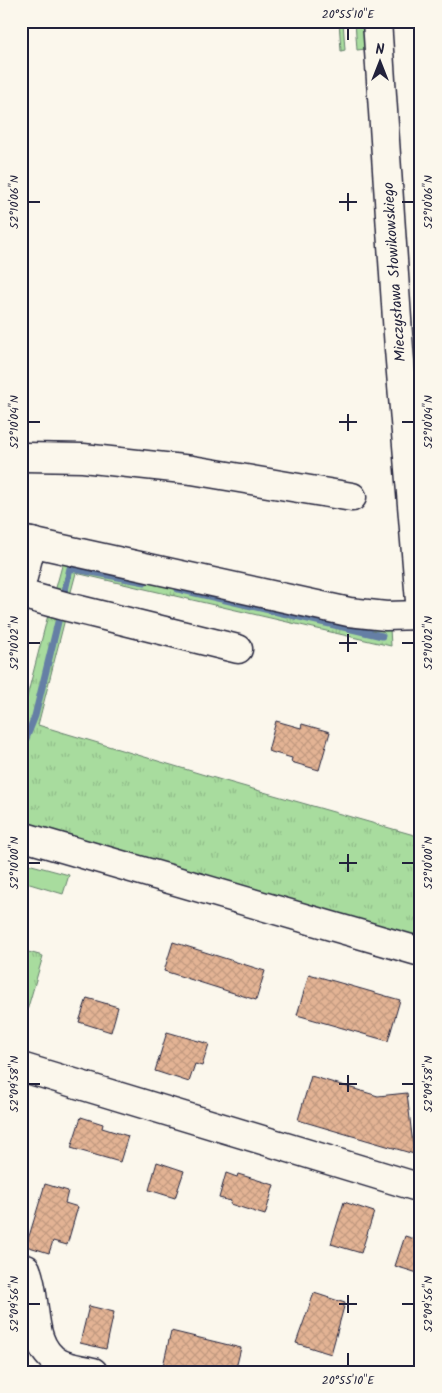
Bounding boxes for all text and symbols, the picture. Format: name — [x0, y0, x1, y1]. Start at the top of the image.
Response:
text: 20°55'10"E — [322, 5, 375, 24]
north arrow — [354, 38, 404, 88]
text: N — [376, 39, 385, 61]
text: 52°10'06"N — [5, 175, 24, 229]
text: 52°10'06"N — [419, 175, 438, 229]
street label: Mieczysława Słowikowskiego — [377, 181, 413, 363]
text: 52°10'04"N — [5, 395, 24, 449]
text: 52°10'04"N — [419, 395, 438, 449]
text: 52°10'02"N — [5, 616, 24, 670]
text: 52°10'02"N — [419, 616, 438, 670]
text: 52°10'00"N — [5, 836, 24, 890]
text: 52°10'00"N — [419, 836, 438, 890]
text: 52°09'58"N — [5, 1056, 24, 1112]
text: 52°09'58"N — [419, 1056, 438, 1112]
text: 52°09'56"N — [5, 1276, 24, 1332]
text: 52°09'56"N — [419, 1276, 438, 1332]
text: 20°55'10"E — [322, 1371, 375, 1390]

